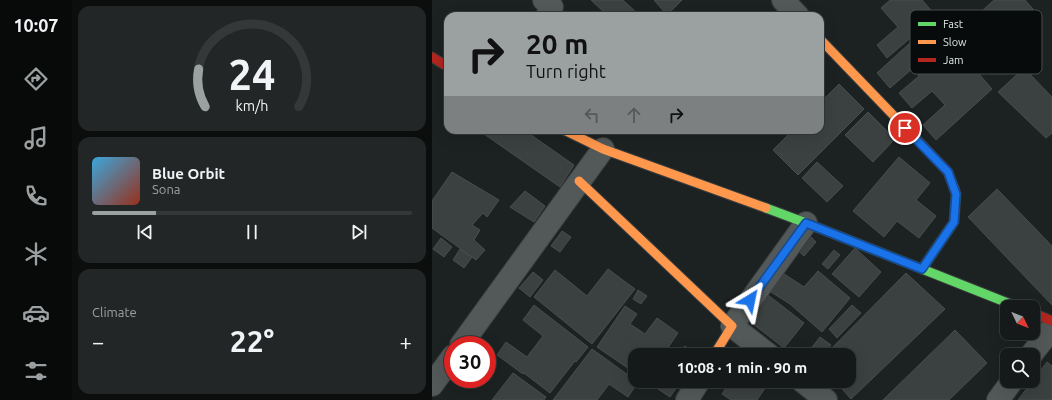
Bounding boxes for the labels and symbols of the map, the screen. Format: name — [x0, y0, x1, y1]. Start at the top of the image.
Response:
legend — [910, 10, 1042, 74]
text: Fast — [943, 18, 964, 30]
text: Slow — [943, 36, 967, 48]
text: Jam — [943, 54, 964, 66]
pin — [888, 111, 922, 145]
position arrow — [729, 279, 771, 321]
north arrow — [1000, 300, 1040, 340]
speed limit sign: 30 — [444, 336, 496, 388]

